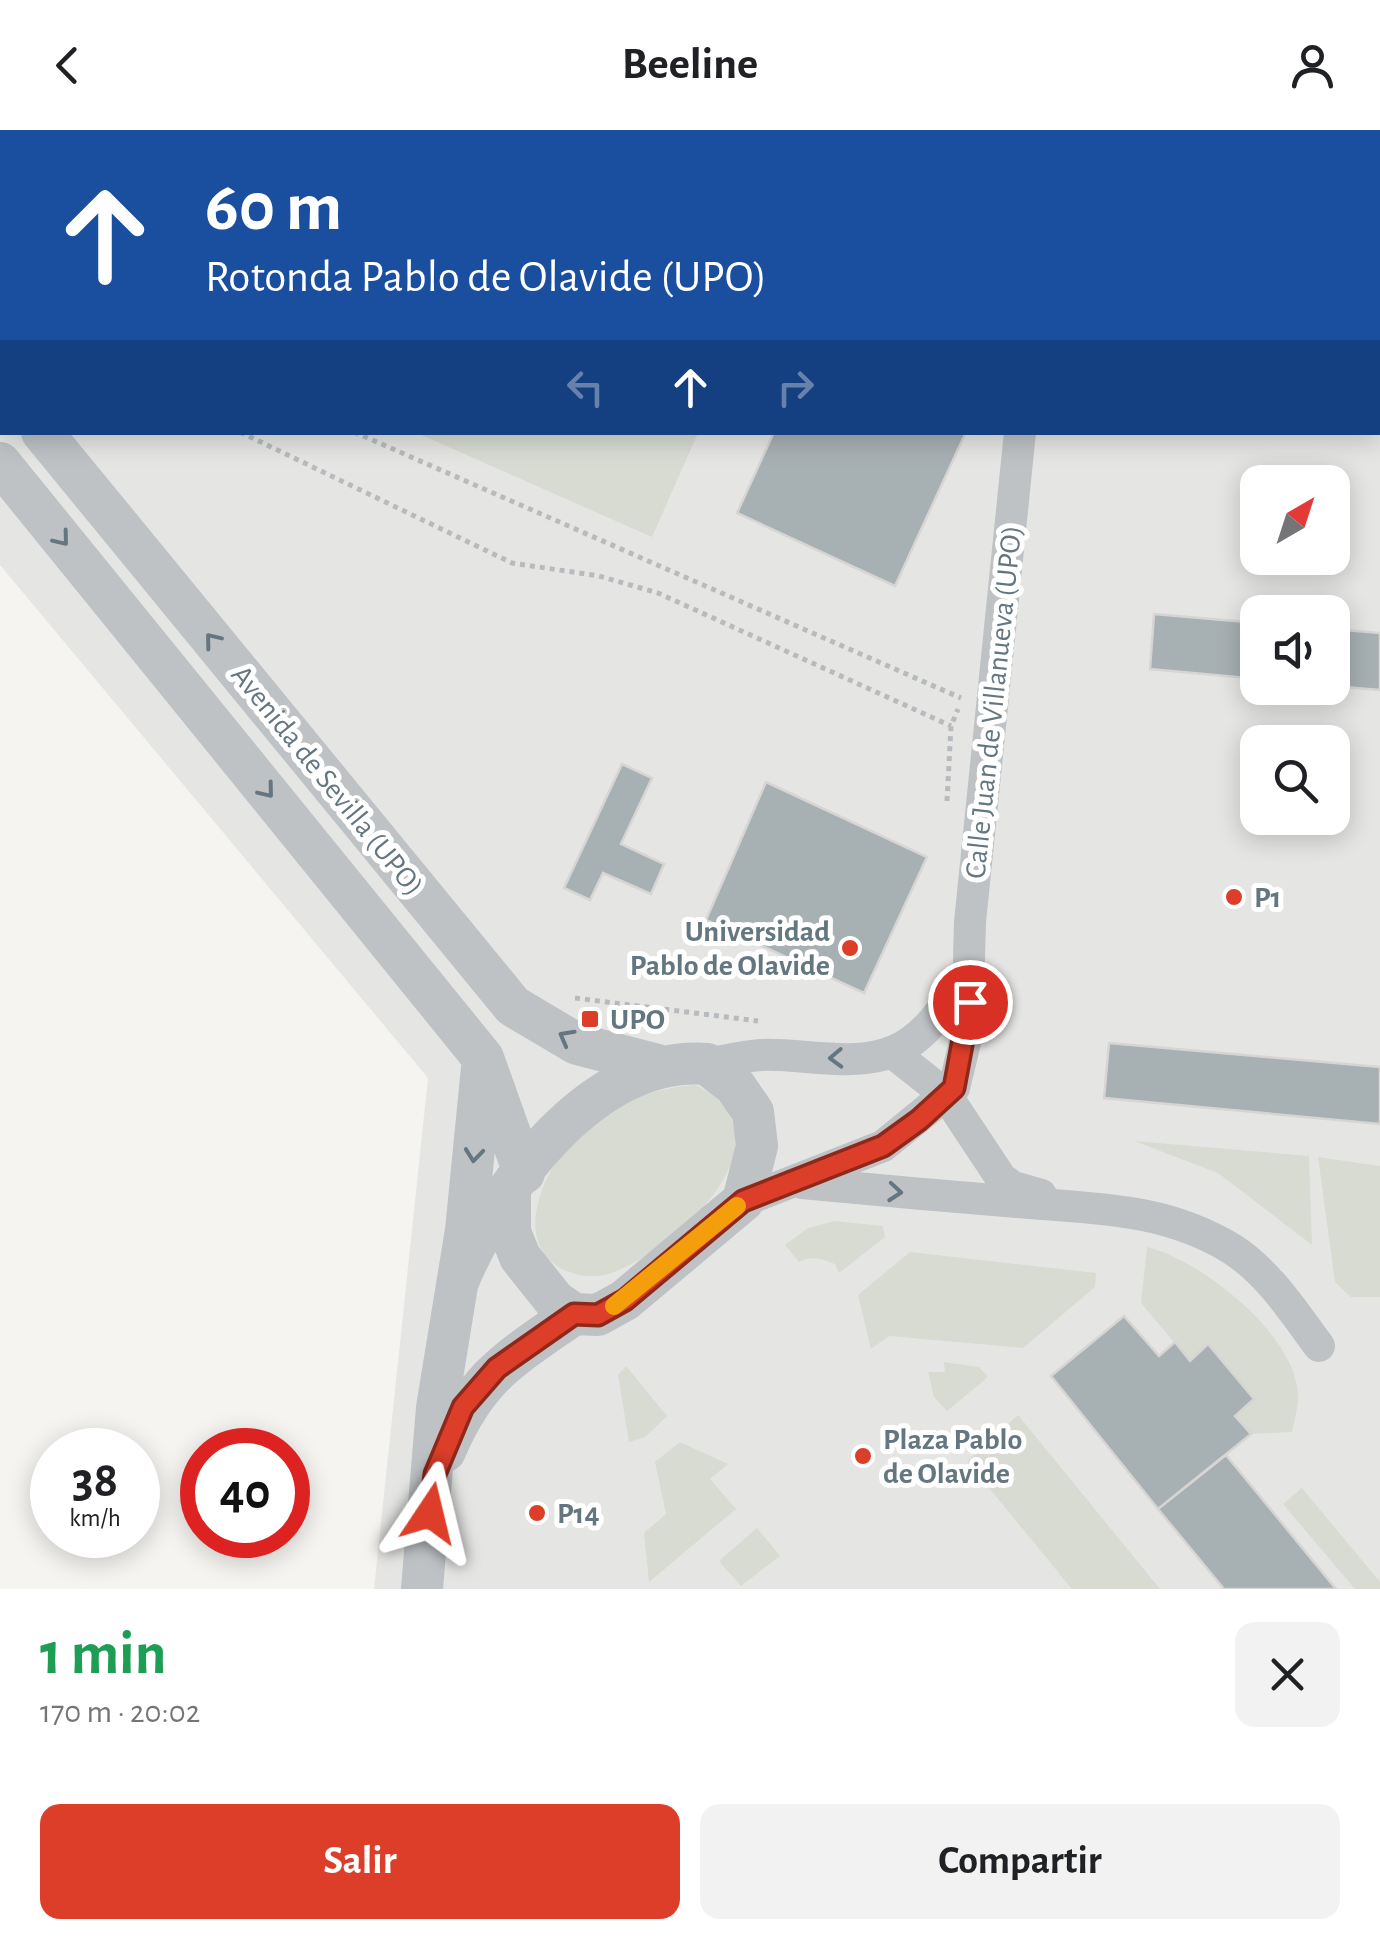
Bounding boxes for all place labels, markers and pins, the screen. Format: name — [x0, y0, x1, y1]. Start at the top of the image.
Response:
place label: P1 — [1254, 883, 1281, 913]
marker: P1 — [1223, 886, 1245, 908]
place label: Universidad Pablo de Olavide — [630, 917, 830, 981]
marker: Universidad Pablo de Olavide — [839, 937, 861, 959]
pin — [928, 960, 1013, 1045]
place label: UPO — [610, 1005, 665, 1035]
marker: UPO — [579, 1008, 601, 1030]
place label: Plaza Pablo de Olavide — [883, 1425, 1022, 1489]
marker: Plaza Pablo de Olavide — [852, 1445, 874, 1467]
place label: P14 — [557, 1499, 599, 1529]
marker: P14 — [526, 1502, 548, 1524]

